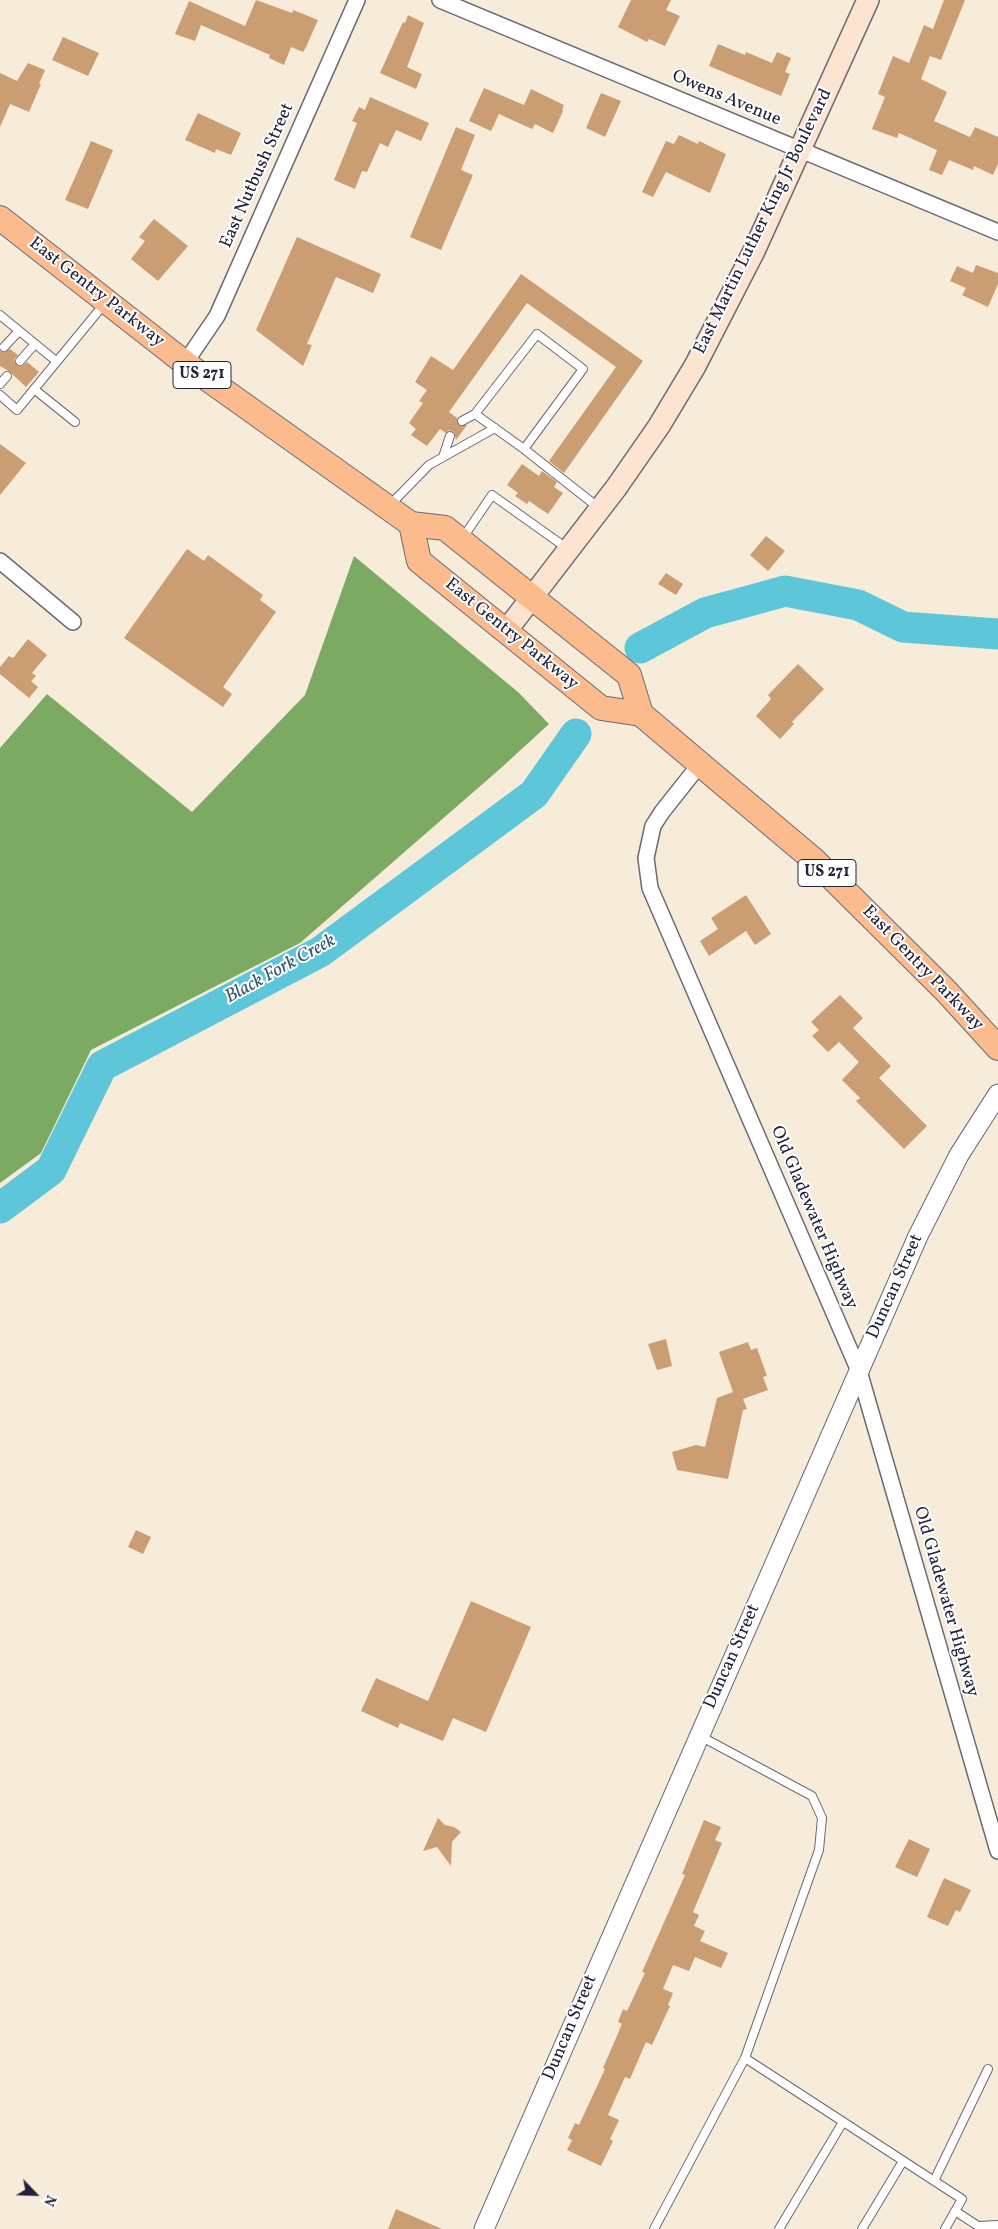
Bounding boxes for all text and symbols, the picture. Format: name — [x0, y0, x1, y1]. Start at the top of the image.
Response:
street label: Owens Avenue — [668, 66, 784, 132]
street label: East Martin Luther King Jr Boulevard — [690, 86, 838, 358]
street label: East Nutbush Street — [216, 100, 300, 252]
street label: East Gentry Parkway — [24, 233, 168, 353]
road number: US 271 — [173, 362, 231, 388]
street label: East Gentry Parkway — [440, 574, 582, 696]
road number: US 271 — [798, 860, 856, 886]
street label: East Gentry Parkway — [857, 902, 987, 1036]
water label: Black Fork Creek — [222, 930, 340, 1010]
street label: Old Gladewater Highway — [765, 1123, 861, 1313]
street label: Duncan Street — [863, 1231, 929, 1343]
street label: Old Gladewater Highway — [907, 1504, 983, 1700]
street label: Duncan Street — [700, 1601, 766, 1713]
street label: Duncan Street — [539, 1972, 603, 2084]
north arrow — [10, 2169, 60, 2219]
text: N — [38, 2192, 60, 2209]

